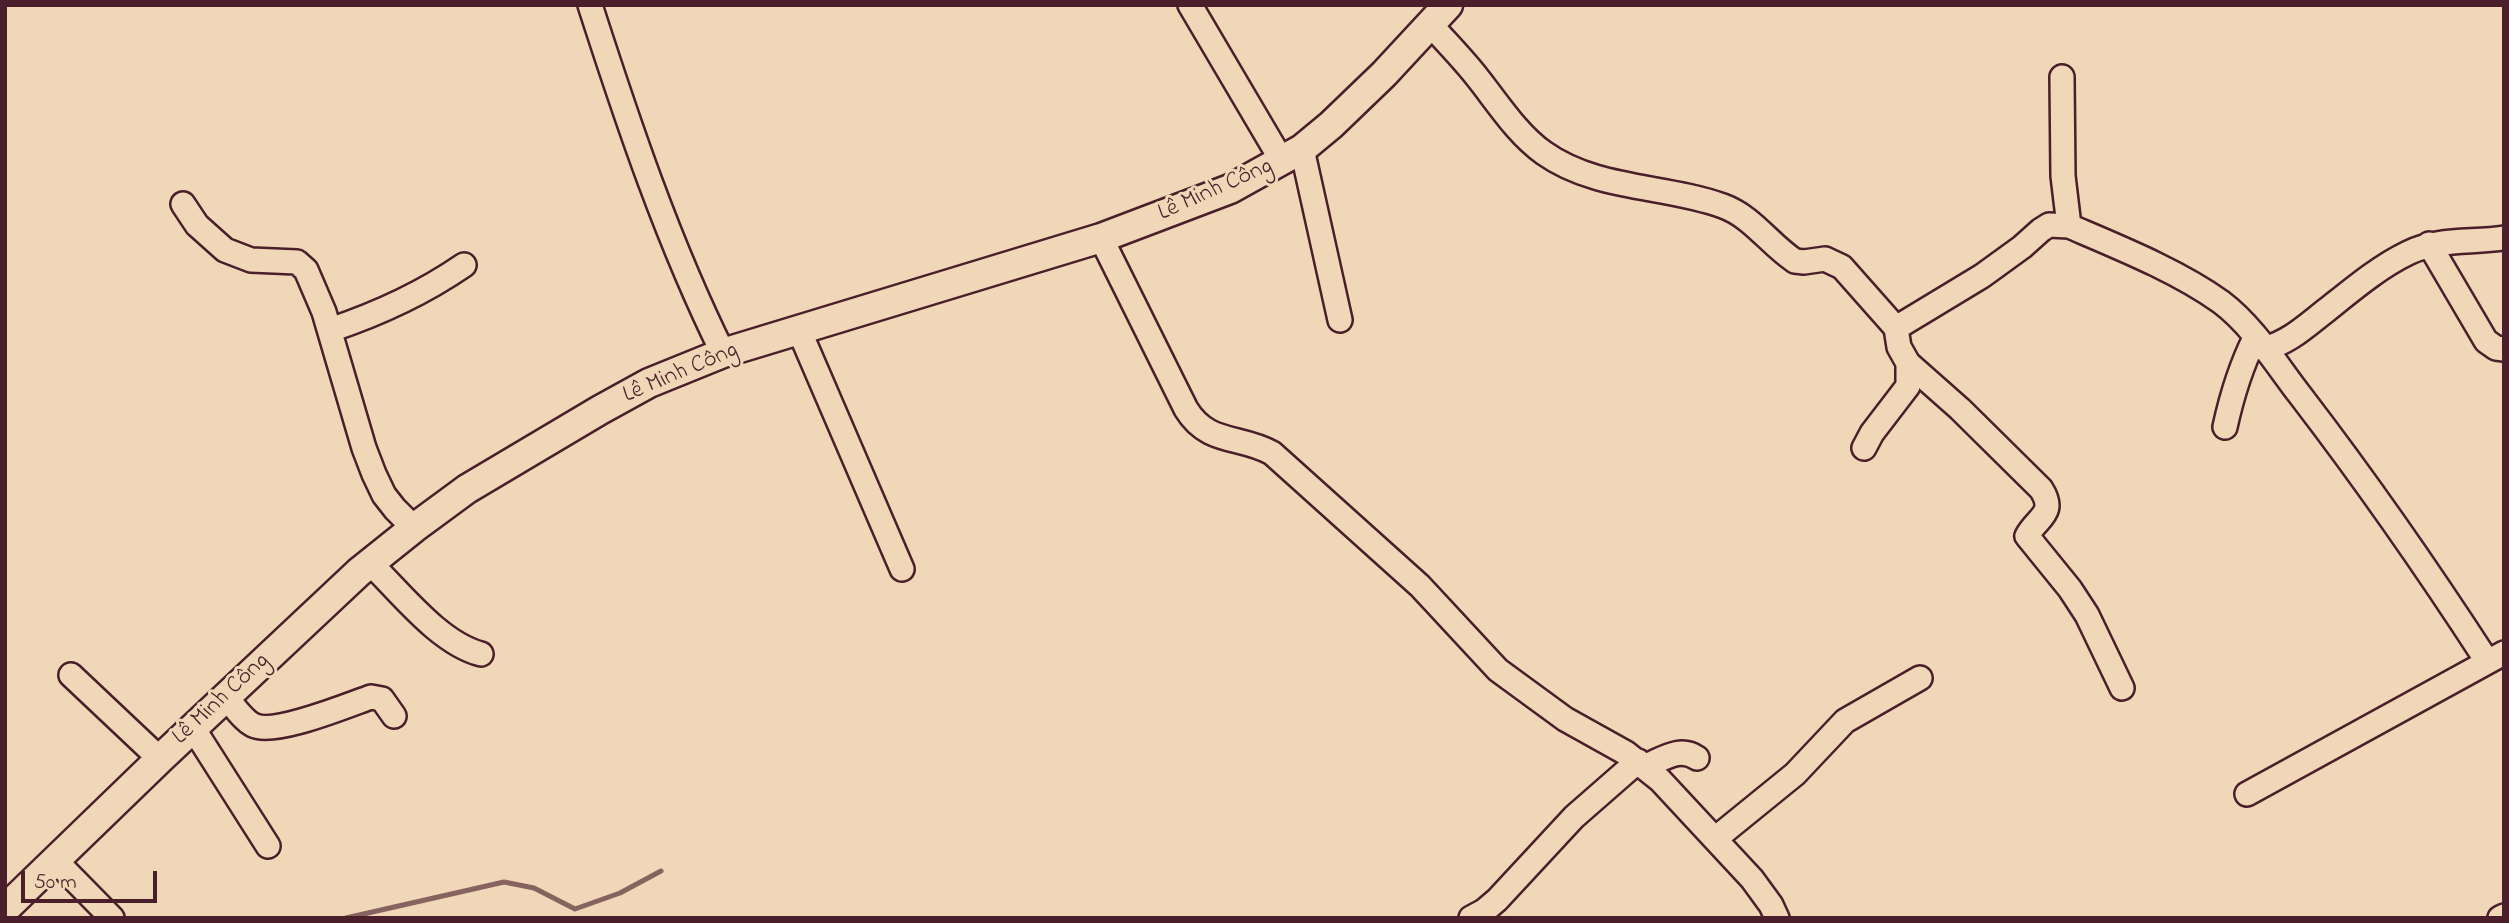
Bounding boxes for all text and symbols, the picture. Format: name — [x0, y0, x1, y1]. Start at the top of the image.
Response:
street label: Lê Minh Công — [1154, 153, 1278, 229]
street label: Lê Minh Công — [619, 337, 743, 411]
street label: Lê Minh Công — [168, 648, 276, 752]
scale bar — [24, 856, 161, 900]
text: 50 m — [34, 868, 77, 898]

